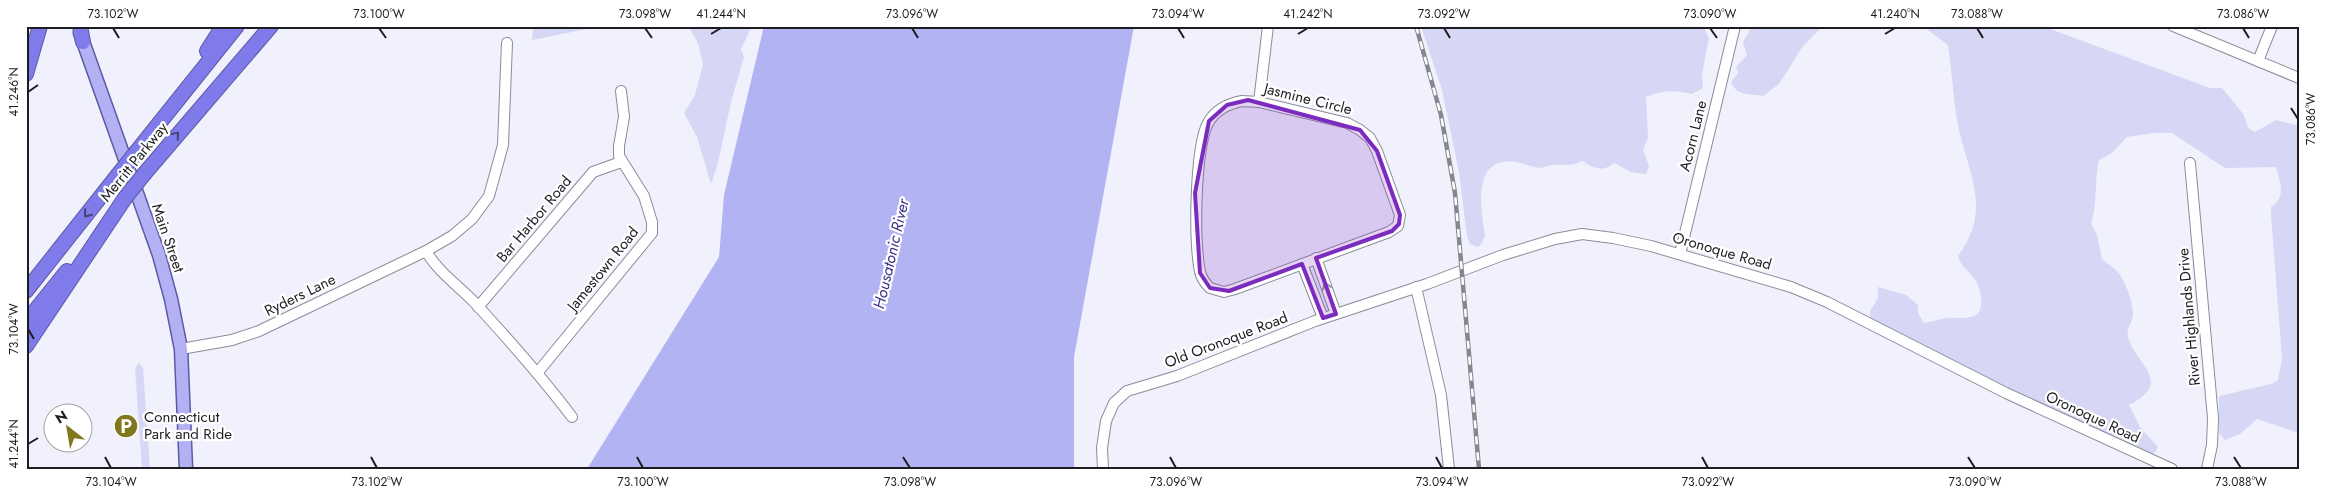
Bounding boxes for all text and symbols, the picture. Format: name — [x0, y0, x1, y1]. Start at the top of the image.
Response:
text: 73.102°W — [88, 5, 139, 23]
text: 73.100°W — [353, 5, 405, 23]
text: 73.098°W — [619, 5, 671, 23]
text: 41.244°N — [696, 5, 746, 23]
text: 73.096°W — [886, 5, 938, 23]
text: 73.094°W — [1152, 5, 1204, 23]
text: 41.242°N — [1283, 5, 1333, 23]
text: 73.092°W — [1418, 5, 1470, 23]
text: 73.090°W — [1684, 5, 1737, 23]
text: 41.240°N — [1870, 5, 1920, 23]
text: 73.088°W — [1951, 5, 2003, 23]
text: 73.086°W — [2217, 5, 2269, 23]
text: 41.246°N — [5, 67, 23, 117]
street label: Jasmine Circle — [1260, 77, 1355, 121]
text: 73.086°W — [2302, 93, 2320, 145]
street label: Acorn Lane — [1674, 98, 1712, 174]
street label: Merritt Parkway — [95, 117, 173, 206]
one-way arrow — [171, 132, 180, 141]
street label: Bar Harbor Road — [491, 171, 577, 267]
water label: Housatonic River — [867, 195, 915, 311]
street label: Main Street — [146, 201, 190, 276]
one-way arrow — [84, 208, 93, 218]
street label: Jamestown Road — [561, 222, 644, 317]
street label: Oronoque Road — [1670, 226, 1774, 276]
street label: River Highlands Drive — [2172, 247, 2206, 387]
street label: Ryders Lane — [261, 268, 339, 322]
one-way arrow — [1322, 282, 1332, 291]
text: 73.104°W — [5, 303, 23, 355]
street label: Old Oronoque Road — [1161, 306, 1291, 374]
street label: Oronoque Road — [2042, 385, 2144, 449]
north arrow — [42, 402, 92, 452]
text: N — [51, 405, 71, 428]
place label: Connecticut Park and Ride — [144, 406, 232, 445]
parking icon: Connecticut Park and Ride — [113, 413, 139, 439]
text: 41.244°N — [5, 419, 23, 469]
text: 73.104°W — [85, 473, 137, 491]
text: 73.102°W — [352, 473, 403, 491]
text: 73.100°W — [617, 473, 669, 491]
text: 73.098°W — [884, 473, 936, 491]
text: 73.096°W — [1150, 473, 1202, 491]
text: 73.094°W — [1416, 473, 1468, 491]
text: 73.092°W — [1682, 473, 1734, 491]
text: 73.090°W — [1949, 473, 2002, 491]
text: 73.088°W — [2215, 473, 2267, 491]

